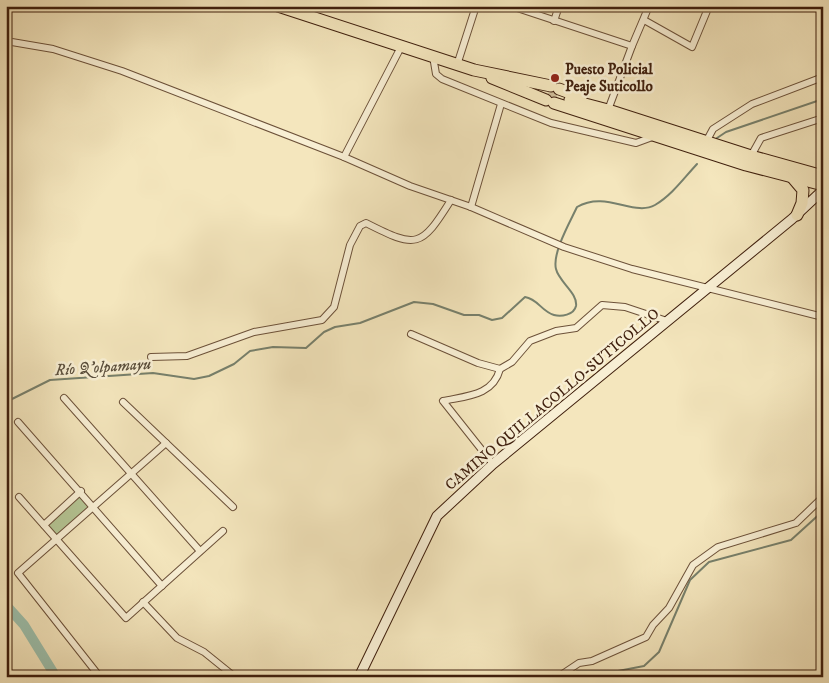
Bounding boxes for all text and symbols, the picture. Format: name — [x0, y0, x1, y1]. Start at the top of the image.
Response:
place label: Puesto Policial Peaje Suticollo — [565, 60, 654, 96]
marker: Puesto Policial Peaje Suticollo — [549, 72, 561, 84]
street label: CAMINO QUILLACOLLO-SUTICOLLO — [441, 304, 663, 495]
water label: Río Q'olpamayu — [53, 354, 152, 380]

